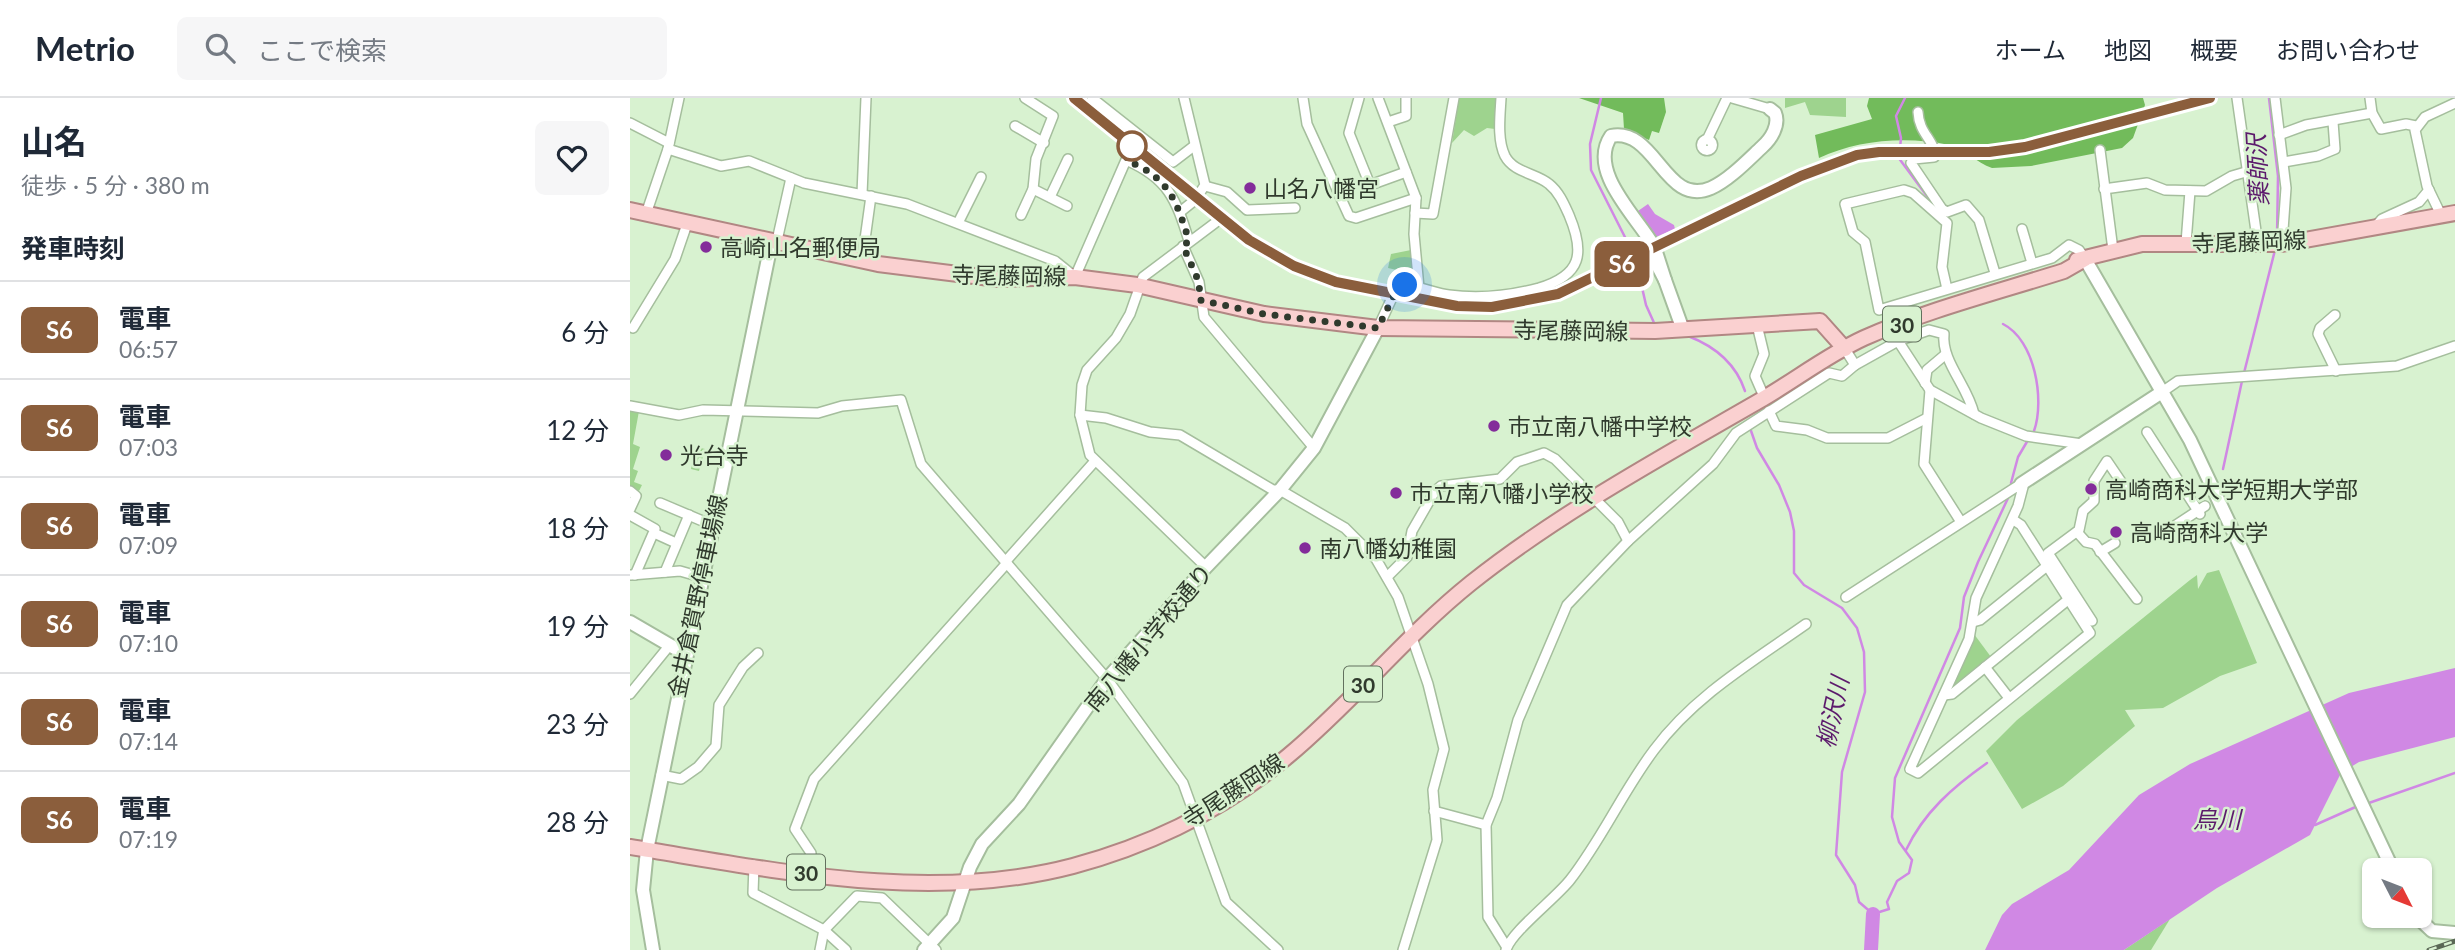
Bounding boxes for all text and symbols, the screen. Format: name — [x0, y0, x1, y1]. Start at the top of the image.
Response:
search box — [177, 17, 667, 80]
text: Metrio — [35, 28, 135, 68]
icon: search — [201, 29, 239, 67]
text: ここで検索 — [257, 34, 387, 66]
text: ホーム — [1995, 35, 2066, 64]
text: 地図 — [2104, 35, 2152, 64]
text: 概要 — [2190, 35, 2238, 64]
text: お問い合わせ — [2276, 35, 2420, 64]
text: 山名 — [21, 121, 87, 161]
button: heart — [535, 121, 609, 195]
water label: 薬師沢 — [2240, 130, 2273, 207]
unlabelled marker — [1117, 131, 1147, 161]
text: 徒歩 · 5 分 · 380 m — [21, 171, 210, 199]
place label: 山名八幡宮 — [1264, 174, 1379, 202]
marker: 山名八幡宮 — [1242, 180, 1258, 196]
street label: 寺尾藤岡線 — [2191, 225, 2307, 257]
text: 発車時刻 — [21, 232, 125, 264]
place label: 高崎山名郵便局 — [720, 233, 881, 261]
marker: 高崎山名郵便局 — [698, 239, 714, 255]
line badge: S6 — [1590, 241, 1654, 287]
text: S6 — [1608, 249, 1636, 278]
street label: 寺尾藤岡線 — [951, 260, 1067, 290]
your location — [1387, 267, 1422, 302]
text: 電車 — [119, 302, 171, 334]
road number: 30 — [1883, 306, 1921, 342]
text: S6 — [46, 315, 73, 344]
street label: 寺尾藤岡線 — [1513, 315, 1629, 345]
text: 6 分 — [561, 316, 609, 348]
text: 06:57 — [119, 335, 178, 363]
text: 電車 — [119, 400, 171, 432]
place label: 市立南八幡中学校 — [1508, 412, 1692, 440]
text: S6 — [46, 413, 73, 442]
text: 12 分 — [546, 414, 609, 446]
marker: 市立南八幡中学校 — [1486, 418, 1502, 434]
text: 07:03 — [119, 433, 178, 461]
place label: 光台寺 — [680, 441, 749, 469]
marker: 光台寺 — [658, 447, 674, 463]
place label: 高崎商科大学短期大学部 — [2105, 475, 2358, 503]
place label: 市立南八幡小学校 — [1410, 479, 1594, 507]
marker: 高崎商科大学短期大学部 — [2083, 481, 2099, 497]
marker: 市立南八幡小学校 — [1388, 485, 1404, 501]
street label: 金井倉賀野停車場線 — [662, 492, 732, 700]
text: 電車 — [119, 498, 171, 530]
text: S6 — [46, 511, 73, 540]
text: 18 分 — [546, 512, 609, 544]
place label: 高崎商科大学 — [2130, 518, 2268, 546]
marker: 高崎商科大学 — [2108, 524, 2124, 540]
text: 07:09 — [119, 531, 178, 559]
place label: 南八幡幼稚園 — [1319, 534, 1457, 562]
marker: 南八幡幼稚園 — [1297, 540, 1313, 556]
street label: 南八幡小学校通り — [1078, 558, 1218, 716]
text: 電車 — [119, 596, 171, 628]
text: S6 — [46, 609, 73, 638]
text: 19 分 — [546, 610, 609, 642]
text: 07:10 — [119, 629, 178, 657]
road number: 30 — [1344, 666, 1382, 702]
water label: 柳沢川 — [1810, 671, 1854, 750]
text: 電車 — [119, 694, 171, 726]
text: S6 — [46, 707, 73, 736]
text: 23 分 — [546, 708, 609, 740]
text: 07:14 — [119, 727, 178, 755]
street label: 寺尾藤岡線 — [1177, 747, 1289, 833]
text: 電車 — [119, 792, 171, 824]
water label: 烏川 — [2193, 804, 2244, 833]
text: S6 — [46, 805, 73, 834]
text: 28 分 — [546, 806, 609, 838]
text: 07:19 — [119, 825, 178, 853]
road number: 30 — [787, 854, 825, 890]
north arrow — [2362, 858, 2432, 928]
map controls — [2362, 858, 2432, 928]

